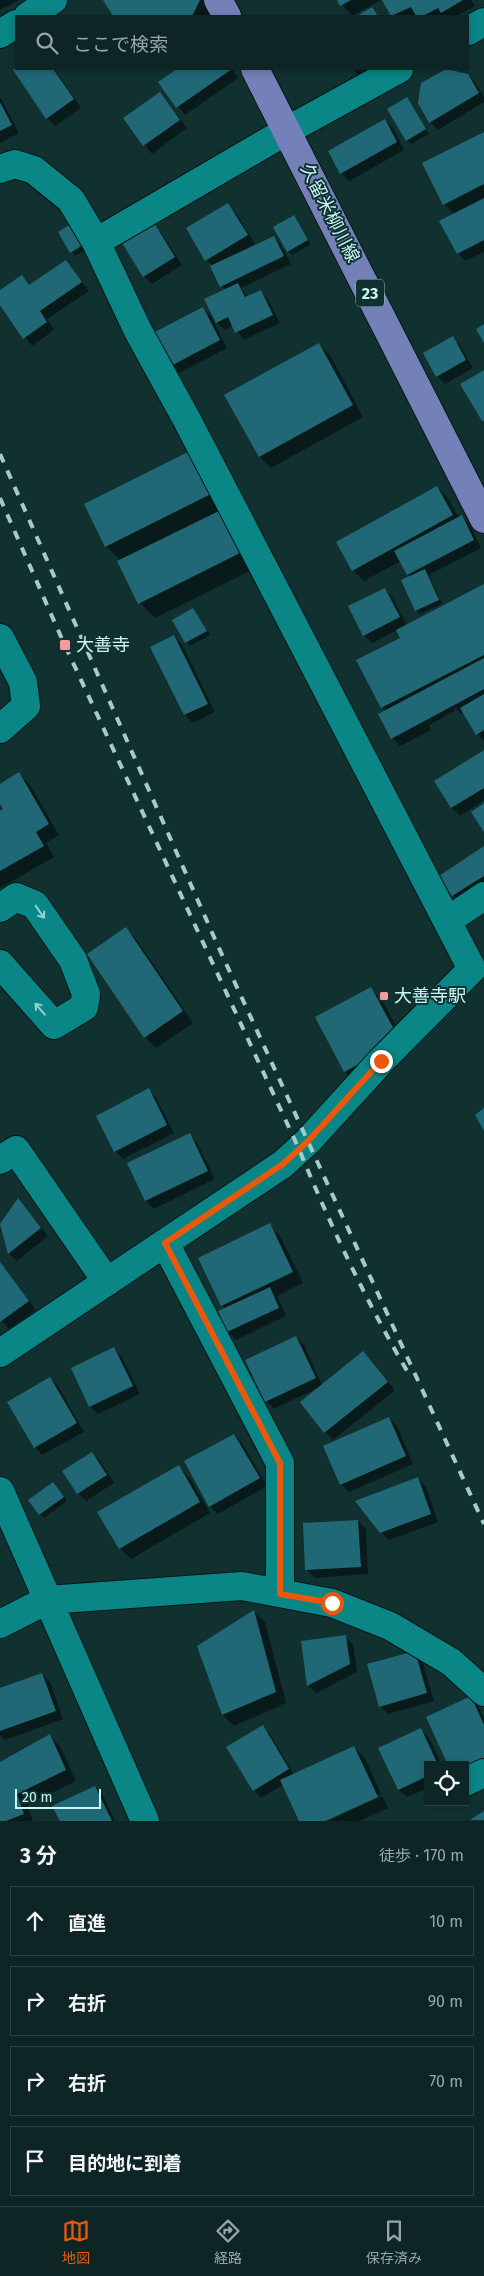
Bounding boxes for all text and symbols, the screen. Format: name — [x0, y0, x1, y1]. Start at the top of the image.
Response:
search box — [15, 15, 469, 70]
icon: search — [33, 29, 61, 57]
text: ここで検索 — [73, 33, 168, 56]
street label: 久留米柳川線 — [296, 160, 364, 266]
road number: 23 — [356, 280, 384, 306]
place label: 大善寺 — [76, 634, 130, 656]
marker: 大善寺 — [58, 638, 72, 652]
one-way arrow — [35, 905, 45, 919]
place label: 大善寺駅 — [394, 985, 466, 1007]
marker: 大善寺駅 — [378, 990, 390, 1002]
one-way arrow — [34, 1003, 46, 1016]
route end — [370, 1050, 393, 1073]
route start — [321, 1592, 344, 1615]
map controls — [424, 1761, 469, 1806]
button: locate — [424, 1761, 469, 1806]
scale bar — [15, 1786, 101, 1809]
text: 20 m — [22, 1789, 52, 1806]
text: 3 分 — [20, 1843, 57, 1869]
text: 徒歩 · 170 m — [379, 1846, 464, 1865]
icon: ahead — [21, 1907, 49, 1935]
text: 直進 — [68, 1912, 106, 1935]
text: 10 m — [429, 1912, 463, 1931]
icon: right — [21, 1987, 49, 2015]
text: 右折 — [68, 1992, 106, 2015]
text: 90 m — [428, 1992, 463, 2011]
icon: right — [21, 2067, 49, 2095]
text: 右折 — [68, 2072, 106, 2095]
text: 70 m — [429, 2072, 463, 2091]
icon: arrive — [21, 2147, 49, 2175]
text: 目的地に到着 — [68, 2152, 182, 2175]
tab: 地図 — [62, 2217, 90, 2267]
tab: 経路 — [214, 2217, 242, 2267]
tab: 保存済み — [366, 2217, 422, 2267]

